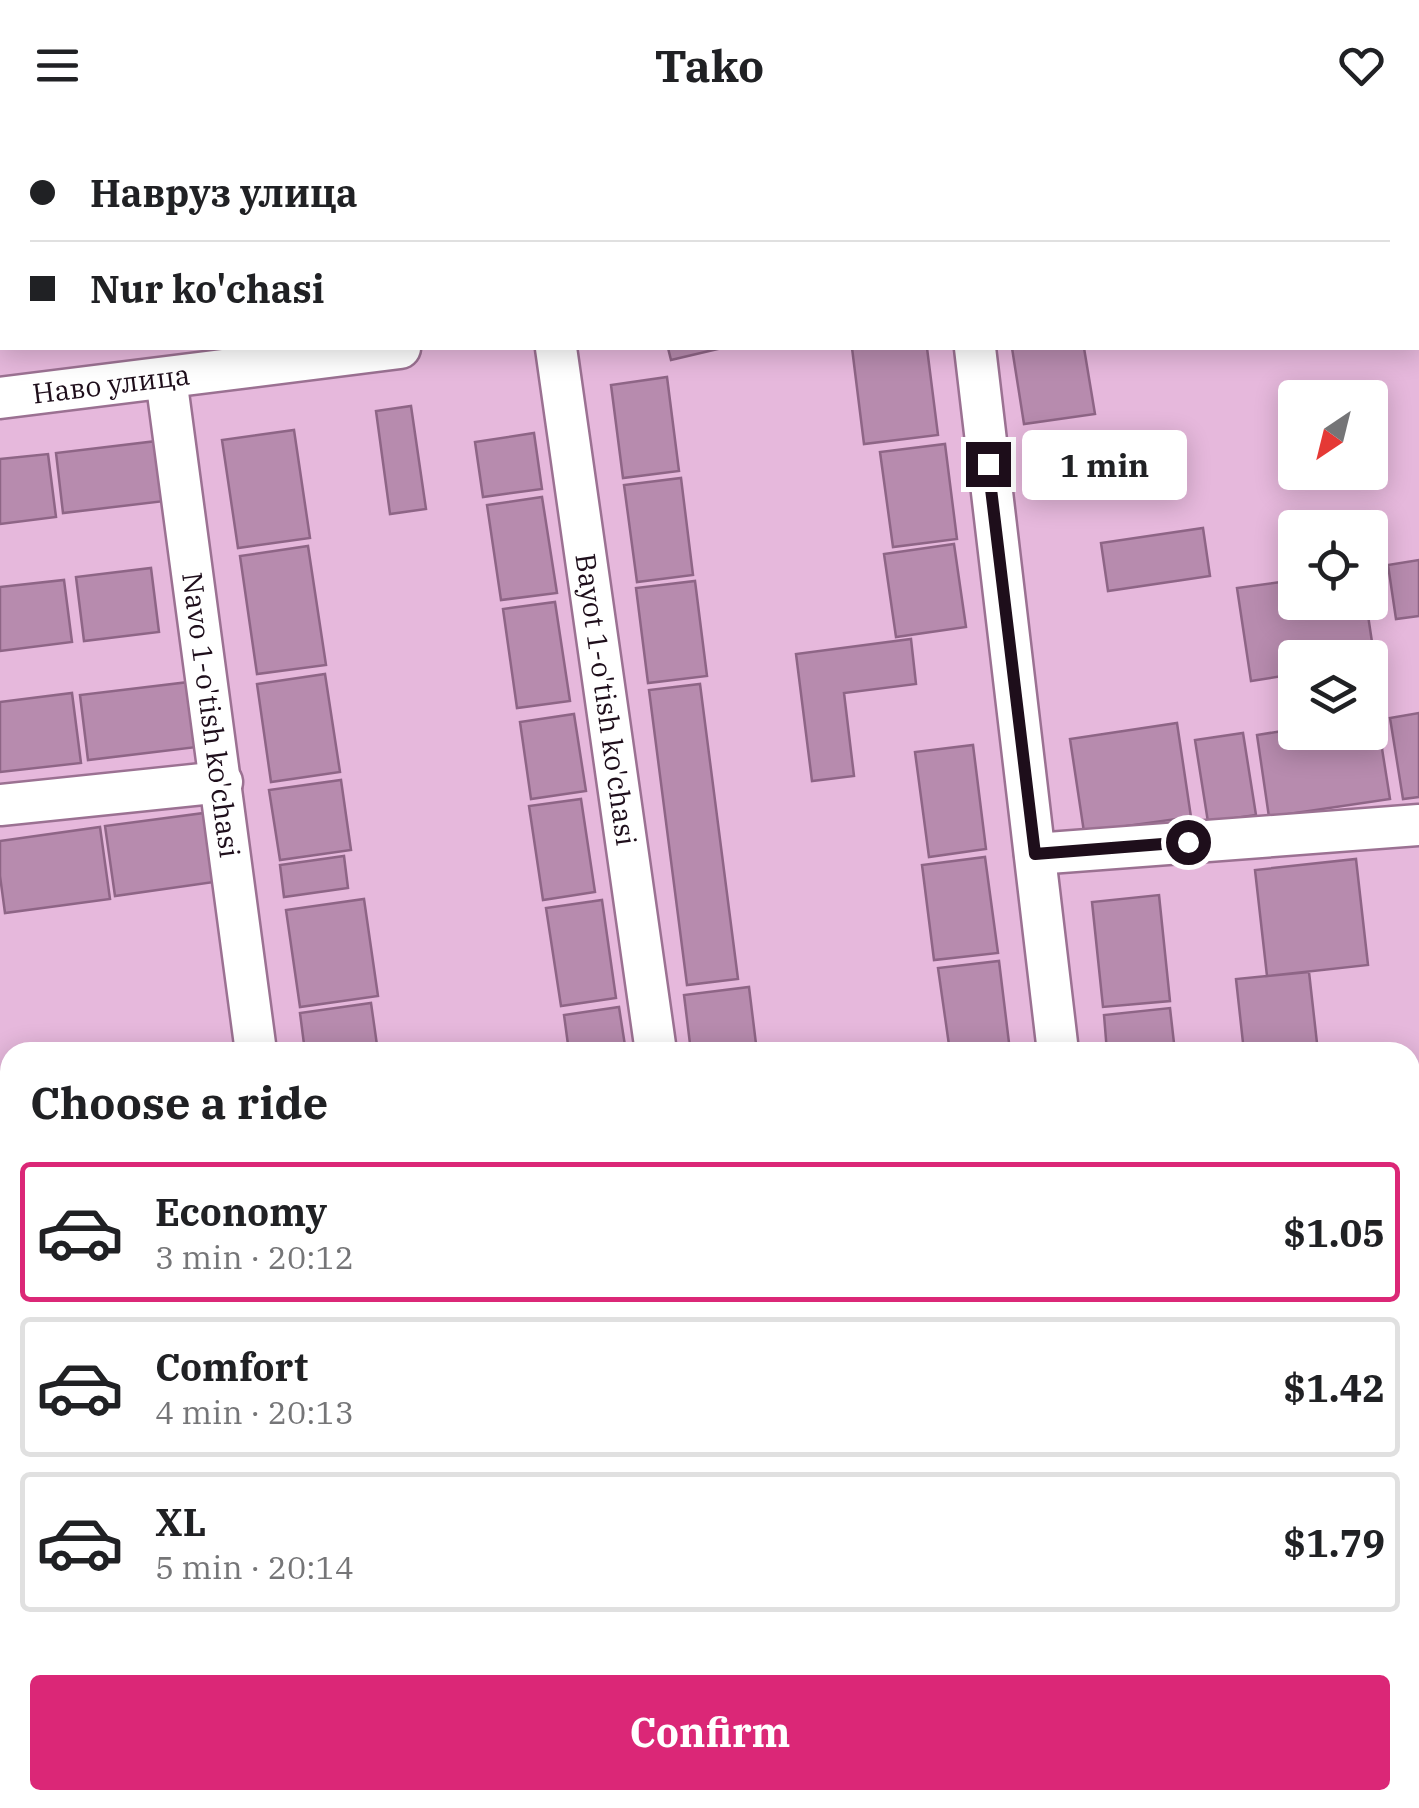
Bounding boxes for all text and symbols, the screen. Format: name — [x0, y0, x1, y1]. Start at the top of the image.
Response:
text: Tako — [655, 36, 764, 94]
icon: menu — [30, 38, 85, 93]
icon: heart — [1334, 38, 1389, 93]
text: Навруз улица — [90, 168, 358, 217]
text: Nur ko'chasi — [90, 264, 325, 313]
street label: Наво улица — [30, 355, 192, 412]
north arrow — [1278, 380, 1388, 490]
map controls — [1278, 380, 1388, 750]
callout: 1 min — [1023, 429, 1188, 499]
route end — [966, 442, 1011, 487]
text: 1 min — [1060, 444, 1149, 486]
button: locate — [1278, 510, 1388, 620]
street label: Bayot 1-o'tish ko'chasi — [567, 551, 645, 848]
street label: Navo 1-o'tish ko'chasi — [174, 570, 249, 860]
button: layers — [1278, 640, 1388, 750]
route start — [1166, 820, 1211, 865]
text: Choose a ride — [30, 1073, 328, 1131]
icon: car — [35, 1187, 125, 1277]
text: Economy — [155, 1187, 327, 1236]
text: $1.05 — [1283, 1208, 1385, 1257]
text: 3 min · 20:12 — [155, 1236, 354, 1278]
icon: car — [35, 1342, 125, 1432]
text: Comfort — [155, 1342, 308, 1391]
text: $1.42 — [1283, 1363, 1385, 1412]
text: 4 min · 20:13 — [155, 1391, 354, 1433]
icon: car — [35, 1497, 125, 1587]
text: XL — [155, 1497, 206, 1546]
text: $1.79 — [1283, 1518, 1385, 1567]
text: 5 min · 20:14 — [155, 1546, 354, 1588]
button: Confirm — [30, 1675, 1390, 1790]

